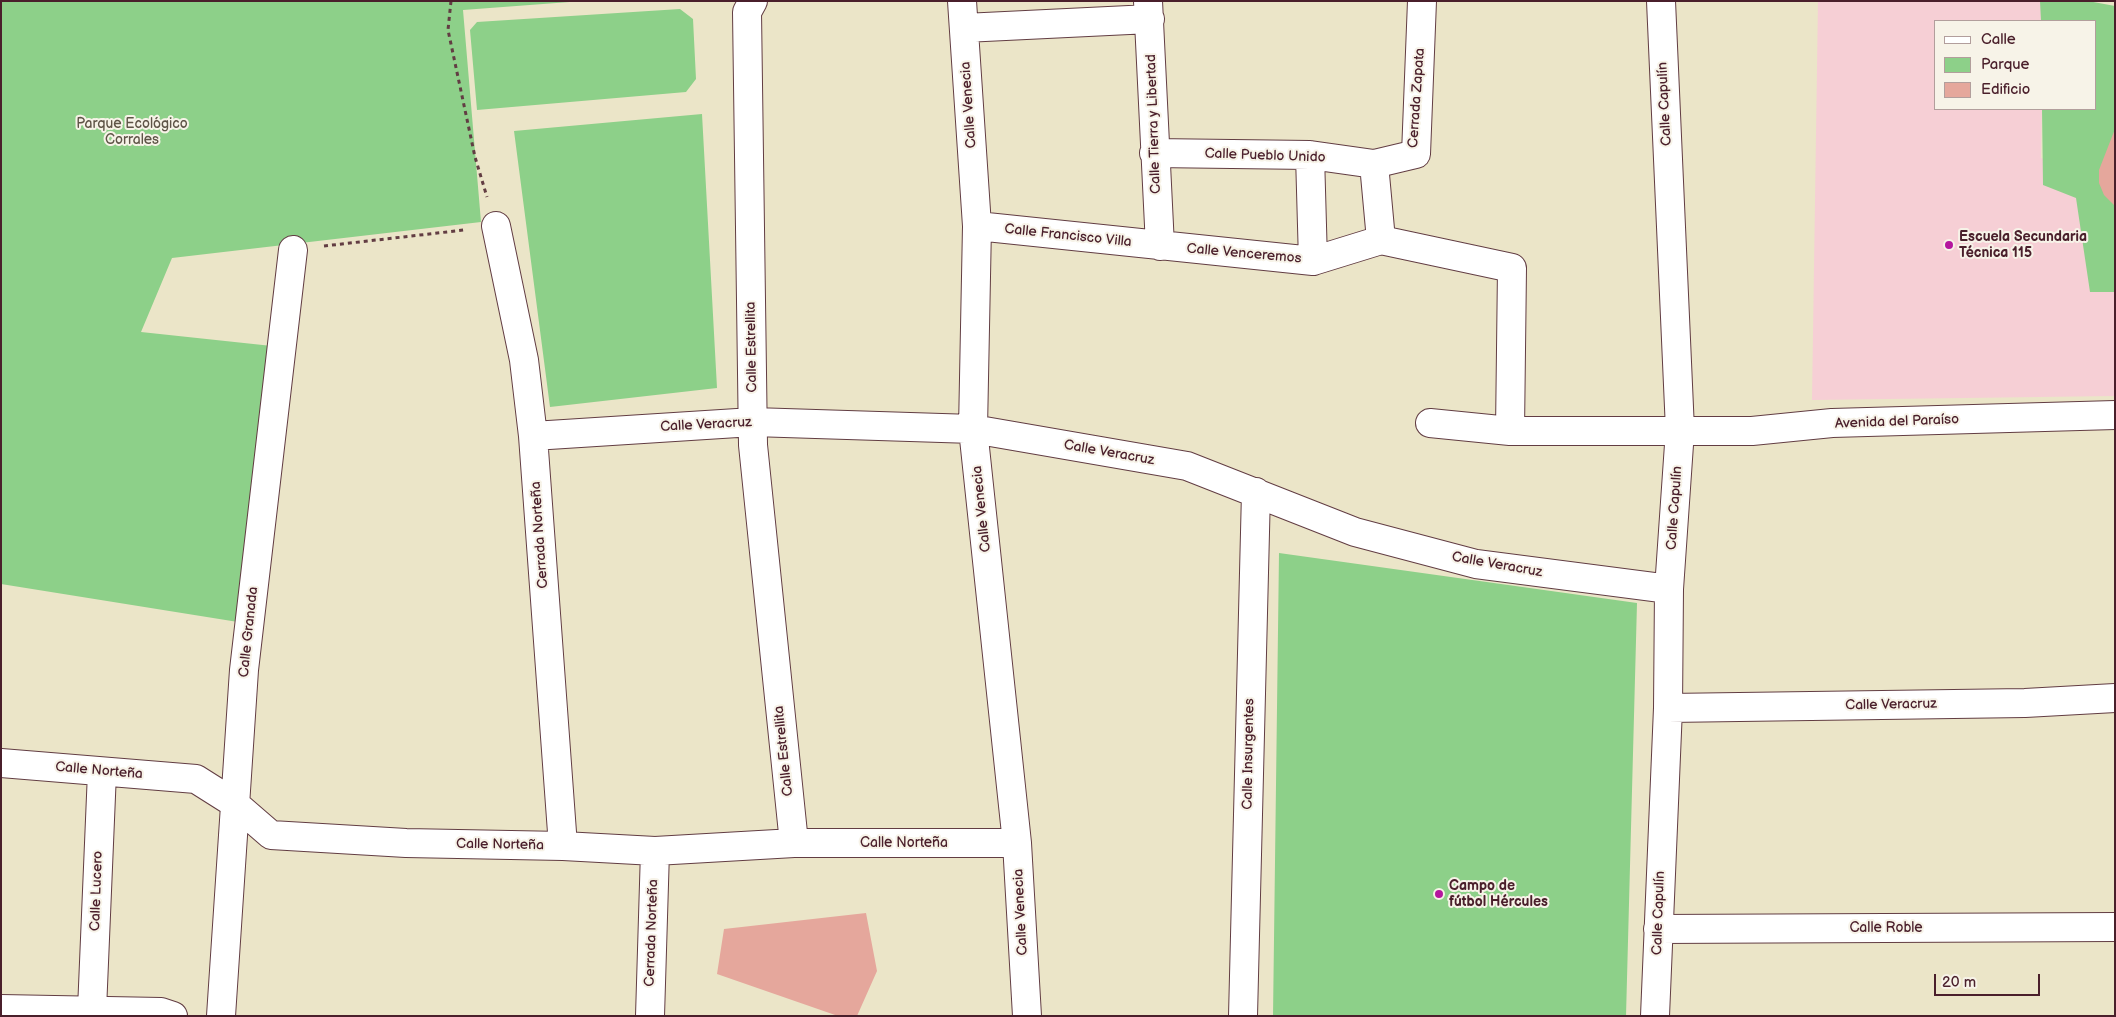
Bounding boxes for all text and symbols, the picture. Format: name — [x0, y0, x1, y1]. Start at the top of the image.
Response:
legend — [1934, 20, 2096, 110]
text: Calle — [1981, 30, 2016, 49]
street label: Cerrada Zapata — [1405, 47, 1429, 149]
street label: Calle Tierra y Libertad — [1143, 54, 1165, 194]
text: Parque — [1981, 55, 2029, 74]
street label: Calle Venecia — [958, 61, 980, 149]
street label: Calle Capulín — [1654, 62, 1676, 146]
text: Edificio — [1981, 80, 2030, 99]
park label: Parque Ecológico Corrales — [76, 116, 188, 148]
street label: Calle Pueblo Unido — [1204, 145, 1326, 167]
street label: Calle Francisco Villa — [1004, 221, 1132, 251]
place label: Escuela Secundaria Técnica 115 — [1959, 229, 2087, 262]
marker: Escuela Secundaria Técnica 115 — [1943, 239, 1955, 251]
street label: Calle Venceremos — [1186, 241, 1302, 267]
street label: Calle Estrellita — [743, 301, 761, 393]
street label: Avenida del Paraíso — [1835, 411, 1959, 433]
street label: Calle Veracruz — [660, 414, 752, 436]
street label: Calle Veracruz — [1062, 437, 1156, 469]
street label: Calle Venecia — [969, 465, 995, 553]
street label: Calle Capulín — [1664, 465, 1686, 551]
street label: Cerrada Norteña — [528, 481, 552, 589]
street label: Calle Veracruz — [1450, 549, 1544, 581]
street label: Calle Granada — [236, 586, 262, 678]
street label: Calle Veracruz — [1845, 696, 1937, 714]
street label: Calle Insurgentes — [1240, 698, 1258, 810]
street label: Calle Estrellita — [771, 705, 797, 797]
street label: Calle Norteña — [55, 759, 143, 783]
street label: Calle Norteña — [860, 835, 948, 851]
street label: Calle Norteña — [456, 836, 544, 854]
street label: Calle Lucero — [87, 851, 107, 931]
street label: Calle Venecia — [1010, 868, 1032, 956]
street label: Calle Capulín — [1649, 871, 1669, 955]
place label: Campo de fútbol Hércules — [1449, 878, 1548, 910]
street label: Cerrada Norteña — [642, 879, 662, 987]
marker: Campo de fútbol Hércules — [1433, 888, 1445, 900]
street label: Calle Roble — [1849, 920, 1923, 936]
scale bar — [1936, 964, 2042, 996]
text: 20 m — [1942, 973, 1976, 992]

